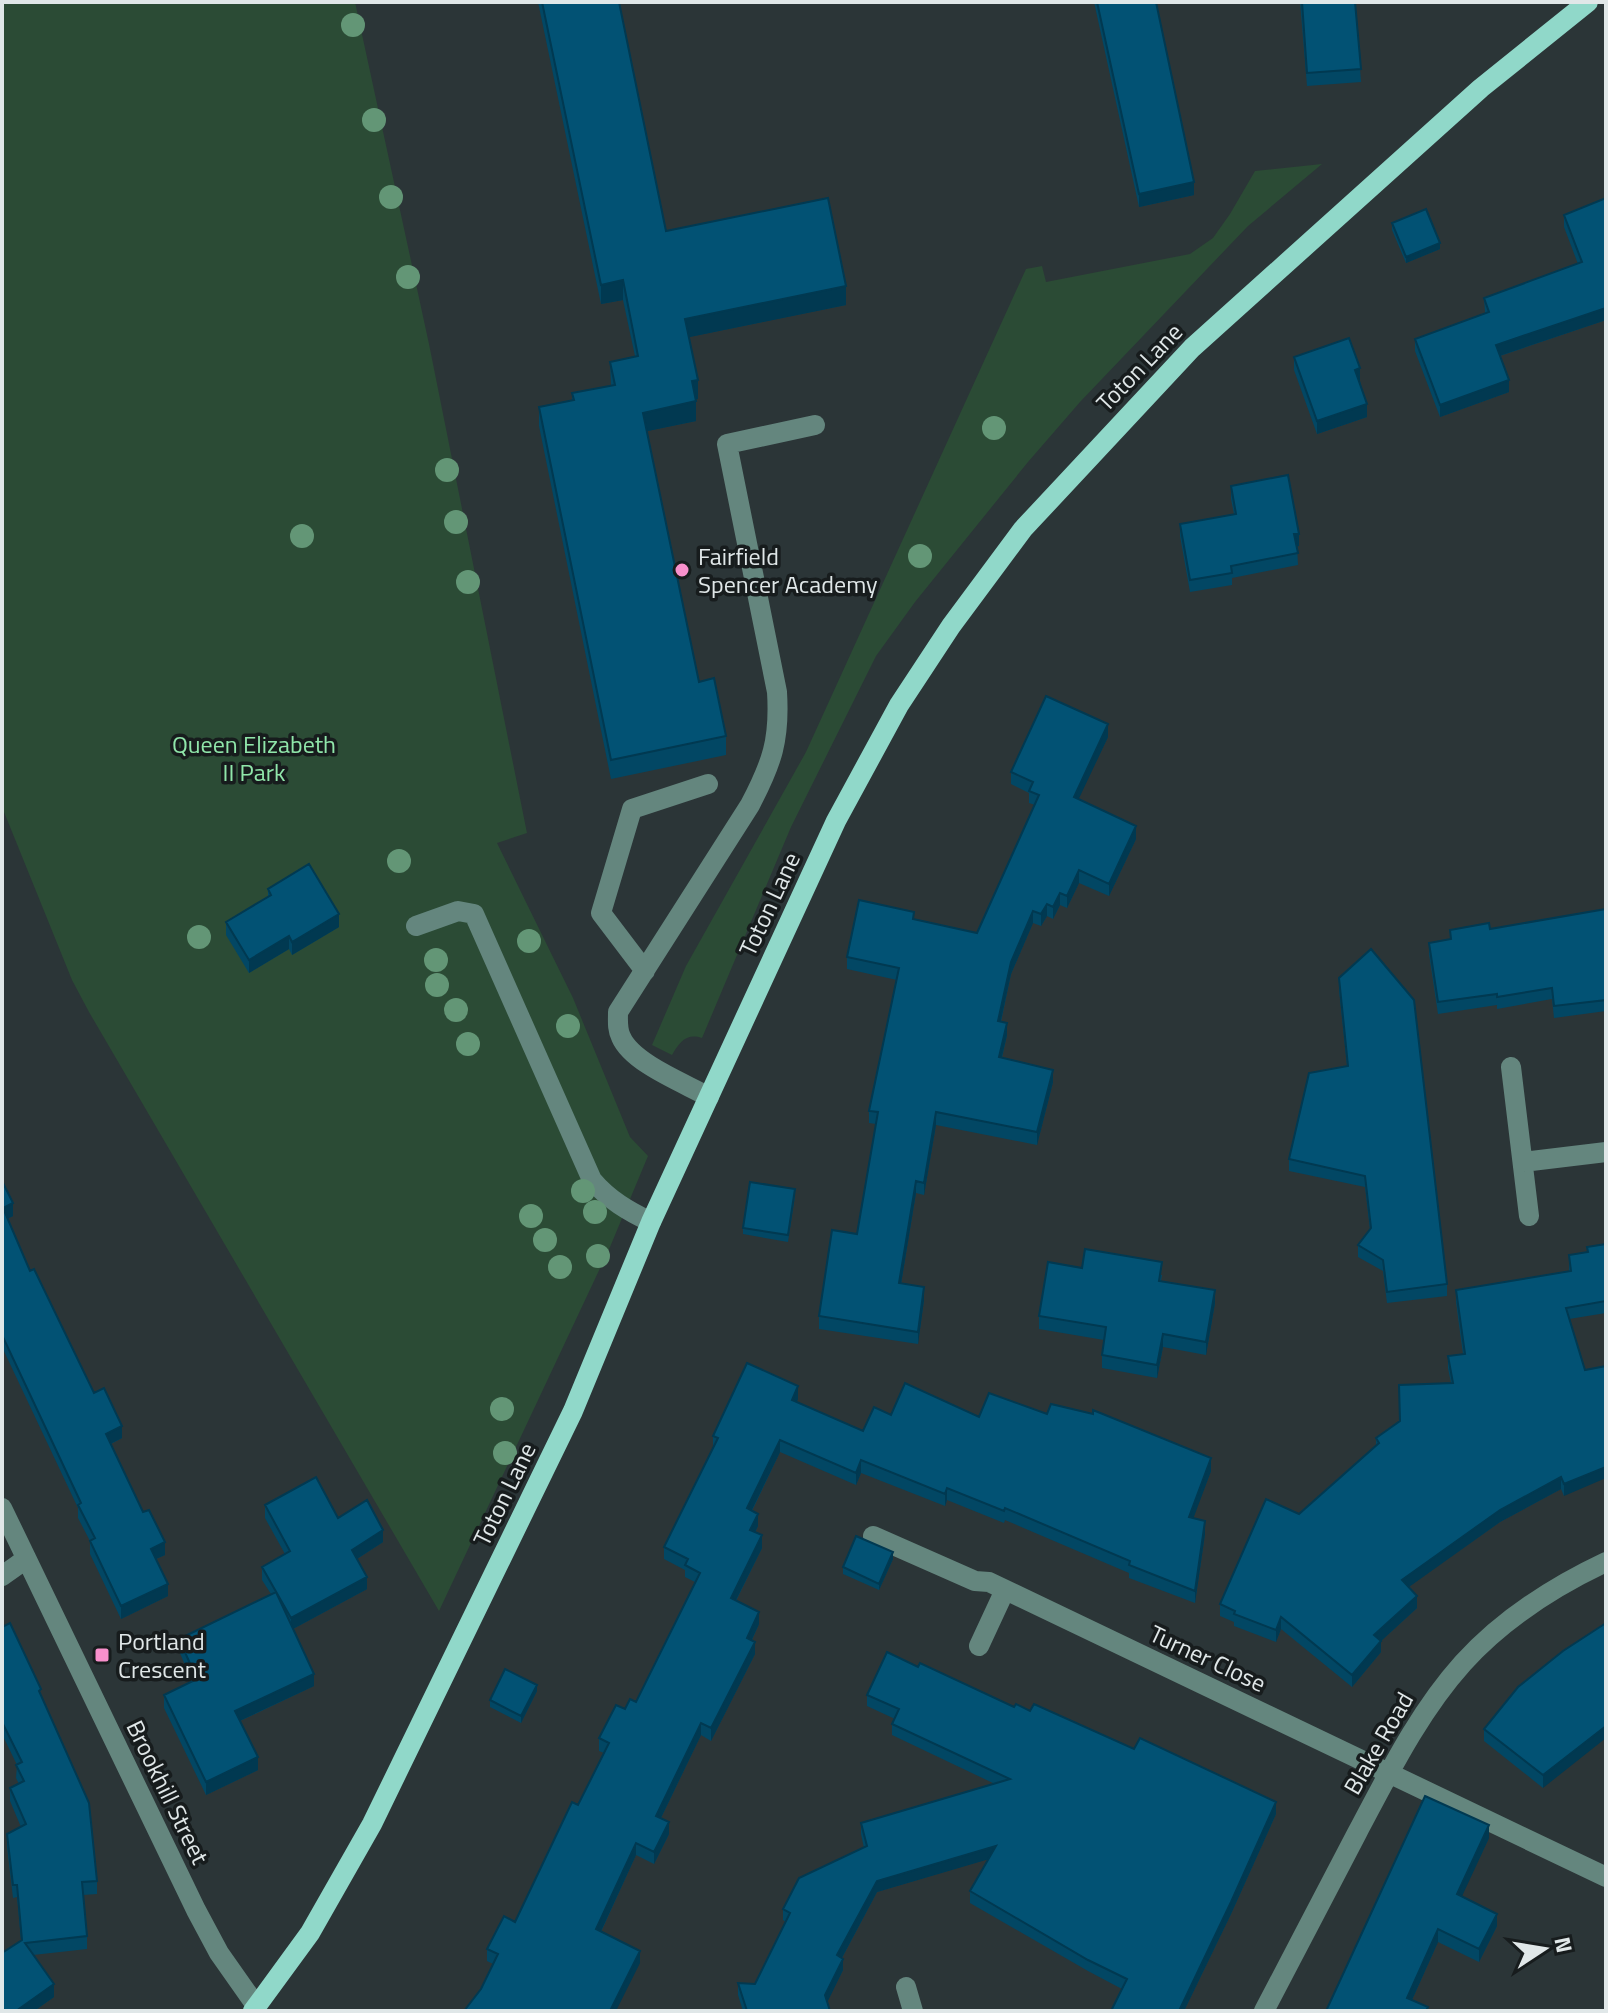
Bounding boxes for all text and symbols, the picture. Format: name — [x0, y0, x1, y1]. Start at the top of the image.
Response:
street label: Toton Lane — [1088, 315, 1190, 419]
place label: Fairfield Spencer Academy — [698, 538, 878, 602]
marker: Fairfield Spencer Academy — [673, 561, 691, 579]
park label: Queen Elizabeth II Park — [172, 726, 336, 790]
street label: Toton Lane — [729, 846, 809, 962]
street label: Toton Lane — [464, 1436, 544, 1552]
street label: Turner Close — [1144, 1615, 1272, 1701]
place label: Portland Crescent — [118, 1623, 207, 1687]
marker: Portland Crescent — [93, 1646, 111, 1664]
street label: Blake Road — [1334, 1685, 1422, 1801]
street label: Brookhill Street — [118, 1714, 219, 1871]
north arrow — [1504, 1909, 1584, 1989]
text: N — [1545, 1934, 1582, 1956]

